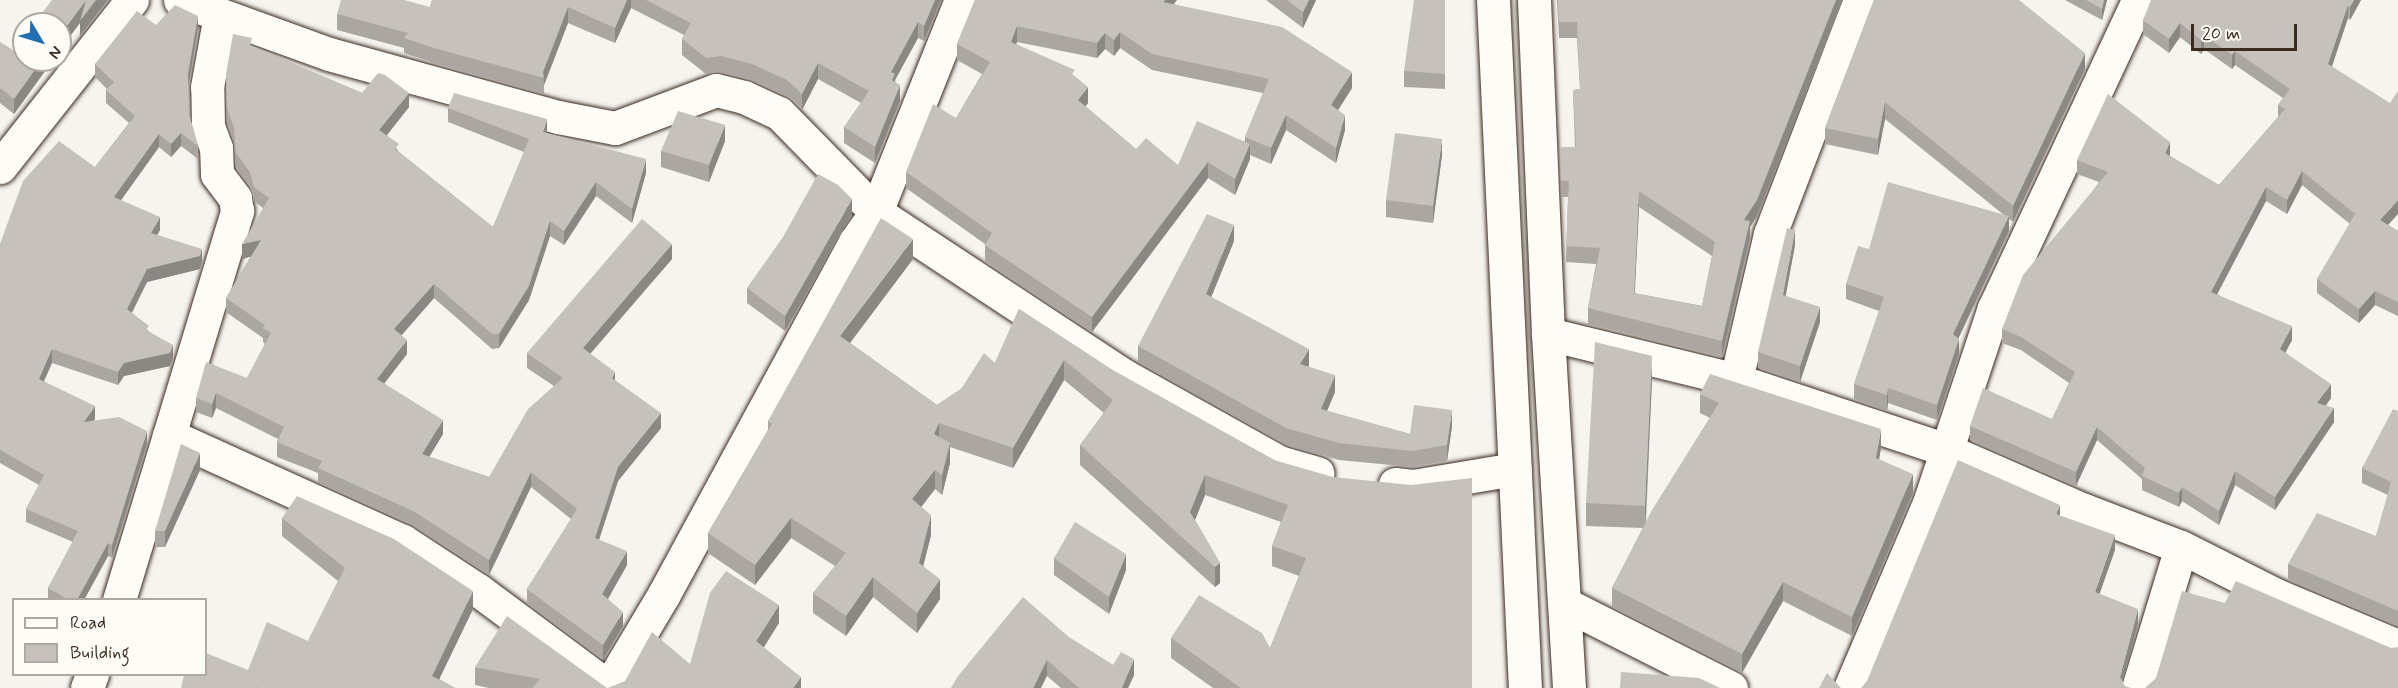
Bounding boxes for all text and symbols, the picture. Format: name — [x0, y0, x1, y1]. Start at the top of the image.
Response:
north arrow — [12, 12, 72, 72]
scale bar — [2194, 12, 2300, 50]
text: 20 m — [2202, 22, 2240, 46]
text: N — [43, 41, 67, 63]
legend — [12, 598, 207, 676]
text: Road — [70, 611, 106, 635]
text: Building — [70, 641, 130, 665]

